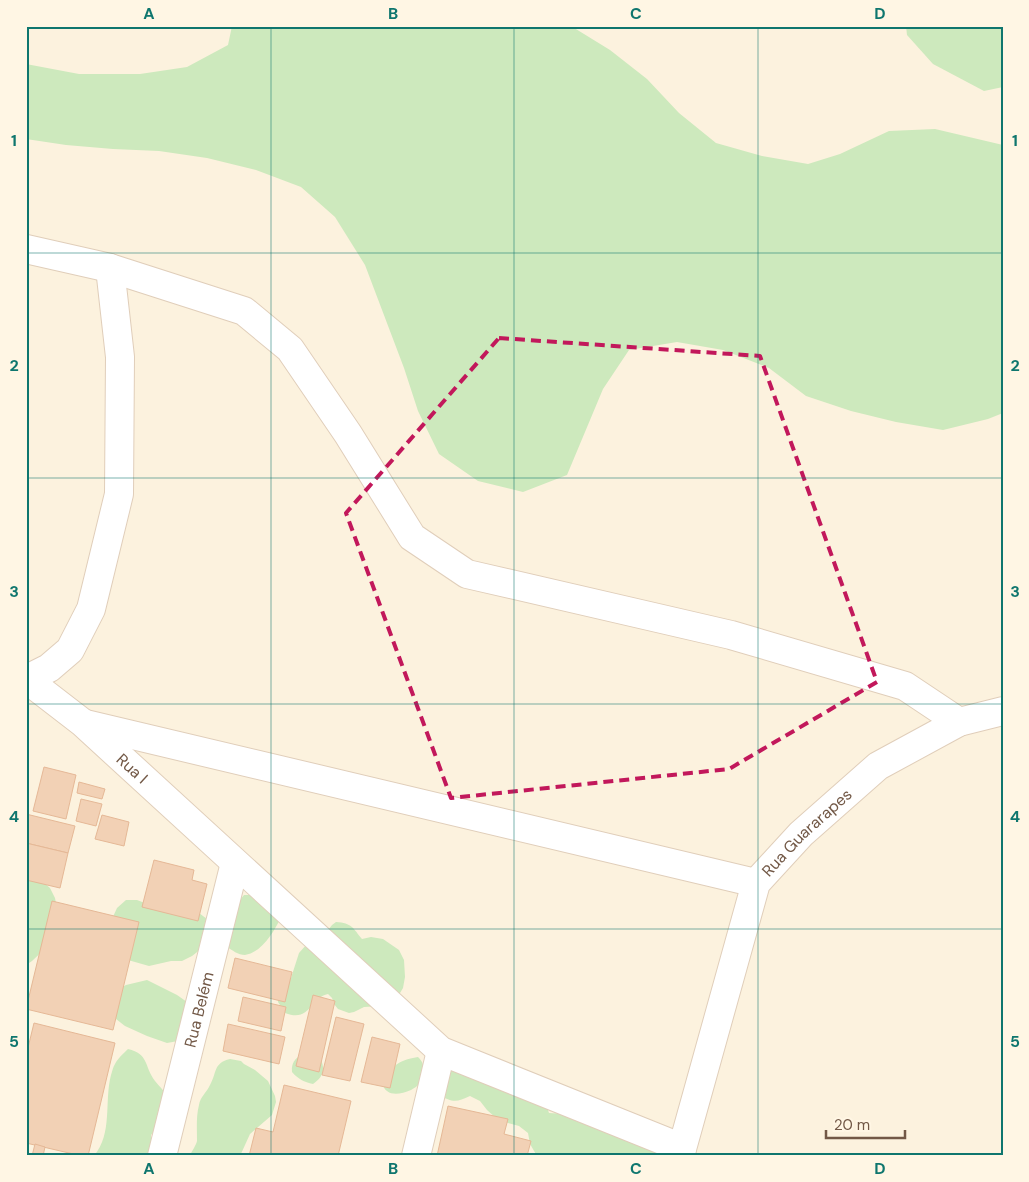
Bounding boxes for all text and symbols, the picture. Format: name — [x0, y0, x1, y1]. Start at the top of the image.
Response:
text: A — [143, 3, 155, 24]
text: B — [388, 3, 398, 24]
text: C — [630, 3, 642, 24]
text: D — [874, 3, 886, 24]
text: 1 — [11, 130, 17, 151]
text: 1 — [1012, 130, 1018, 151]
text: 2 — [9, 355, 19, 376]
text: 2 — [1010, 355, 1020, 376]
text: 3 — [9, 581, 19, 602]
text: 3 — [1010, 581, 1020, 602]
street label: Rua I — [112, 749, 153, 788]
street label: Rua Guararapes — [757, 784, 856, 881]
text: 4 — [9, 806, 19, 827]
text: 4 — [1010, 806, 1020, 827]
street label: Rua Belém — [179, 969, 218, 1050]
text: 5 — [9, 1031, 19, 1052]
text: 5 — [1010, 1031, 1020, 1052]
scale bar — [826, 1107, 905, 1139]
text: 20 m — [834, 1115, 870, 1135]
text: A — [143, 1158, 155, 1179]
text: B — [388, 1158, 398, 1179]
text: C — [630, 1158, 642, 1179]
text: D — [874, 1158, 886, 1179]

